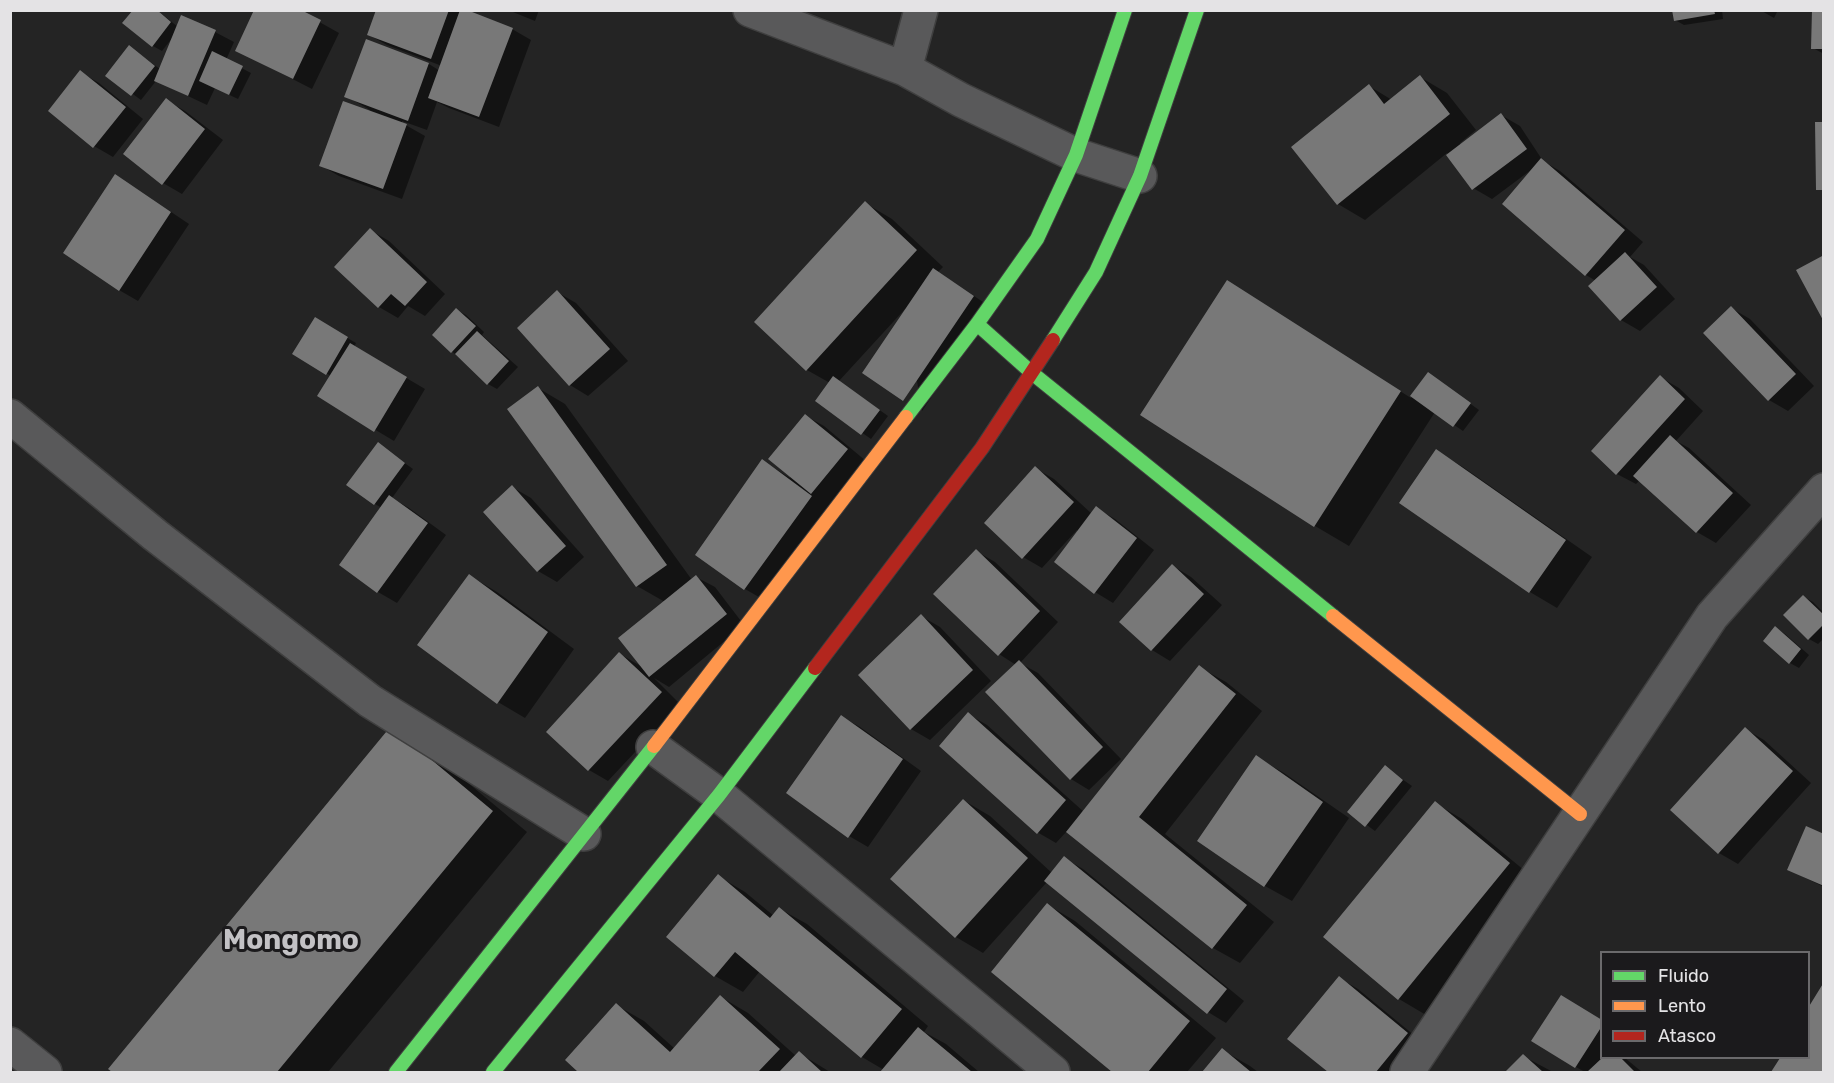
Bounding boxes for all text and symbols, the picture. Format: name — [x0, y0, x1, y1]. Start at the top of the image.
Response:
district label: Mongomo — [223, 924, 359, 958]
legend — [1600, 951, 1810, 1059]
text: Fluido — [1658, 965, 1709, 987]
text: Lento — [1658, 995, 1706, 1017]
text: Atasco — [1658, 1025, 1716, 1047]

